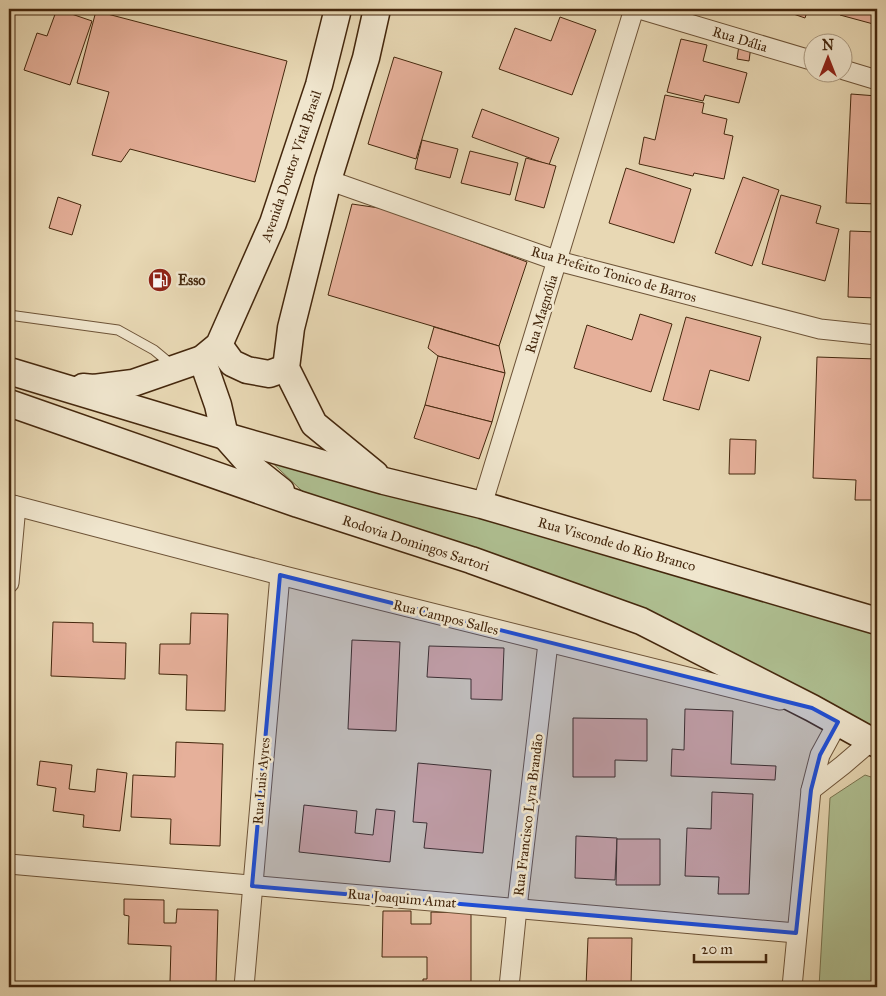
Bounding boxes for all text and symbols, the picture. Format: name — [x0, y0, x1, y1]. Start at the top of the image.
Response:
street label: Rua Dália — [710, 23, 769, 56]
north arrow — [804, 32, 854, 82]
text: N — [822, 37, 834, 54]
street label: Avenida Doutor Vital Brasil — [257, 88, 325, 245]
street label: Rua Prefeito Tonico de Barros — [529, 243, 698, 306]
fuel station icon: Esso — [147, 267, 173, 293]
place label: Esso — [178, 272, 205, 289]
street label: Rua Magnólia — [521, 273, 562, 355]
street label: Rodovia Domingos Sartori — [340, 512, 492, 575]
street label: Rua Visconde do Rio Branco — [536, 514, 698, 575]
street label: Rua Campos Salles — [391, 596, 500, 639]
street label: Rua Francisco Lyra Brandão — [510, 733, 547, 897]
street label: Rua Luis Ayres — [249, 737, 274, 825]
street label: Rua Joaquim Amat — [347, 885, 457, 913]
scale bar — [694, 931, 766, 963]
text: 20 m — [701, 940, 733, 958]

